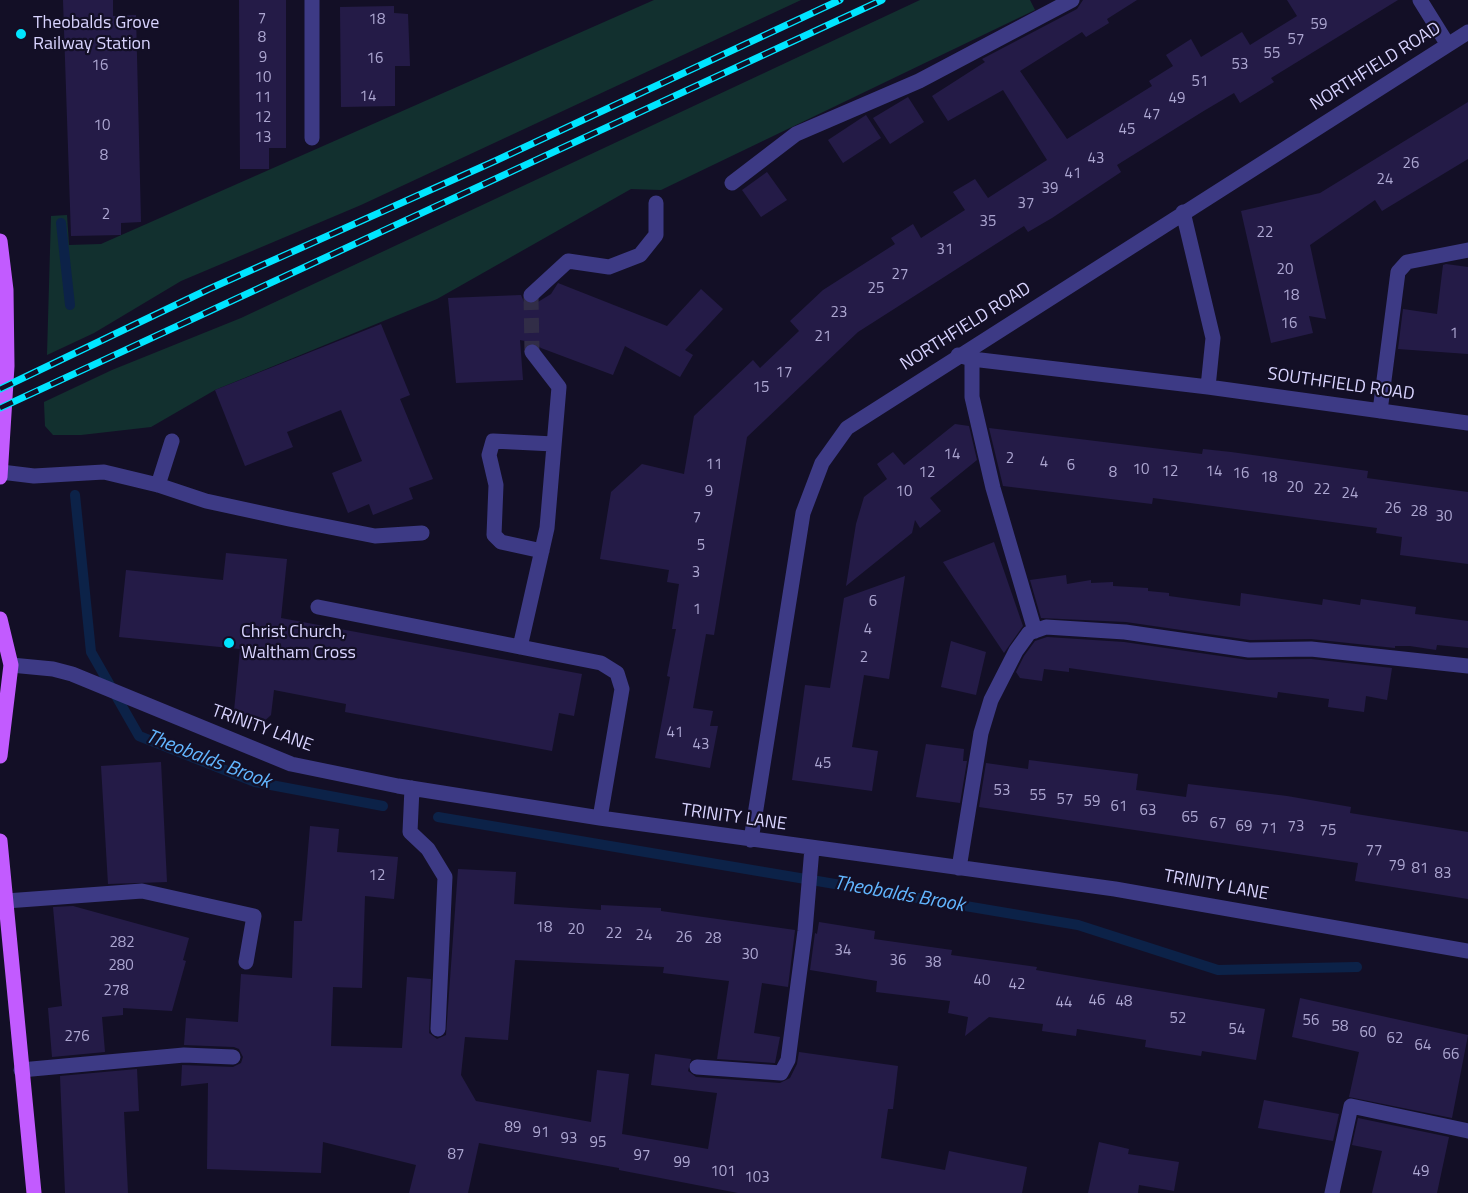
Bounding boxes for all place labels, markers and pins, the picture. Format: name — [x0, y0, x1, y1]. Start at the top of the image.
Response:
place label: Theobalds Grove Railway Station — [33, 13, 159, 56]
marker: Theobalds Grove Railway Station — [14, 27, 28, 41]
place label: Christ Church, Waltham Cross — [241, 622, 356, 664]
marker: Christ Church, Waltham Cross — [222, 636, 236, 650]

